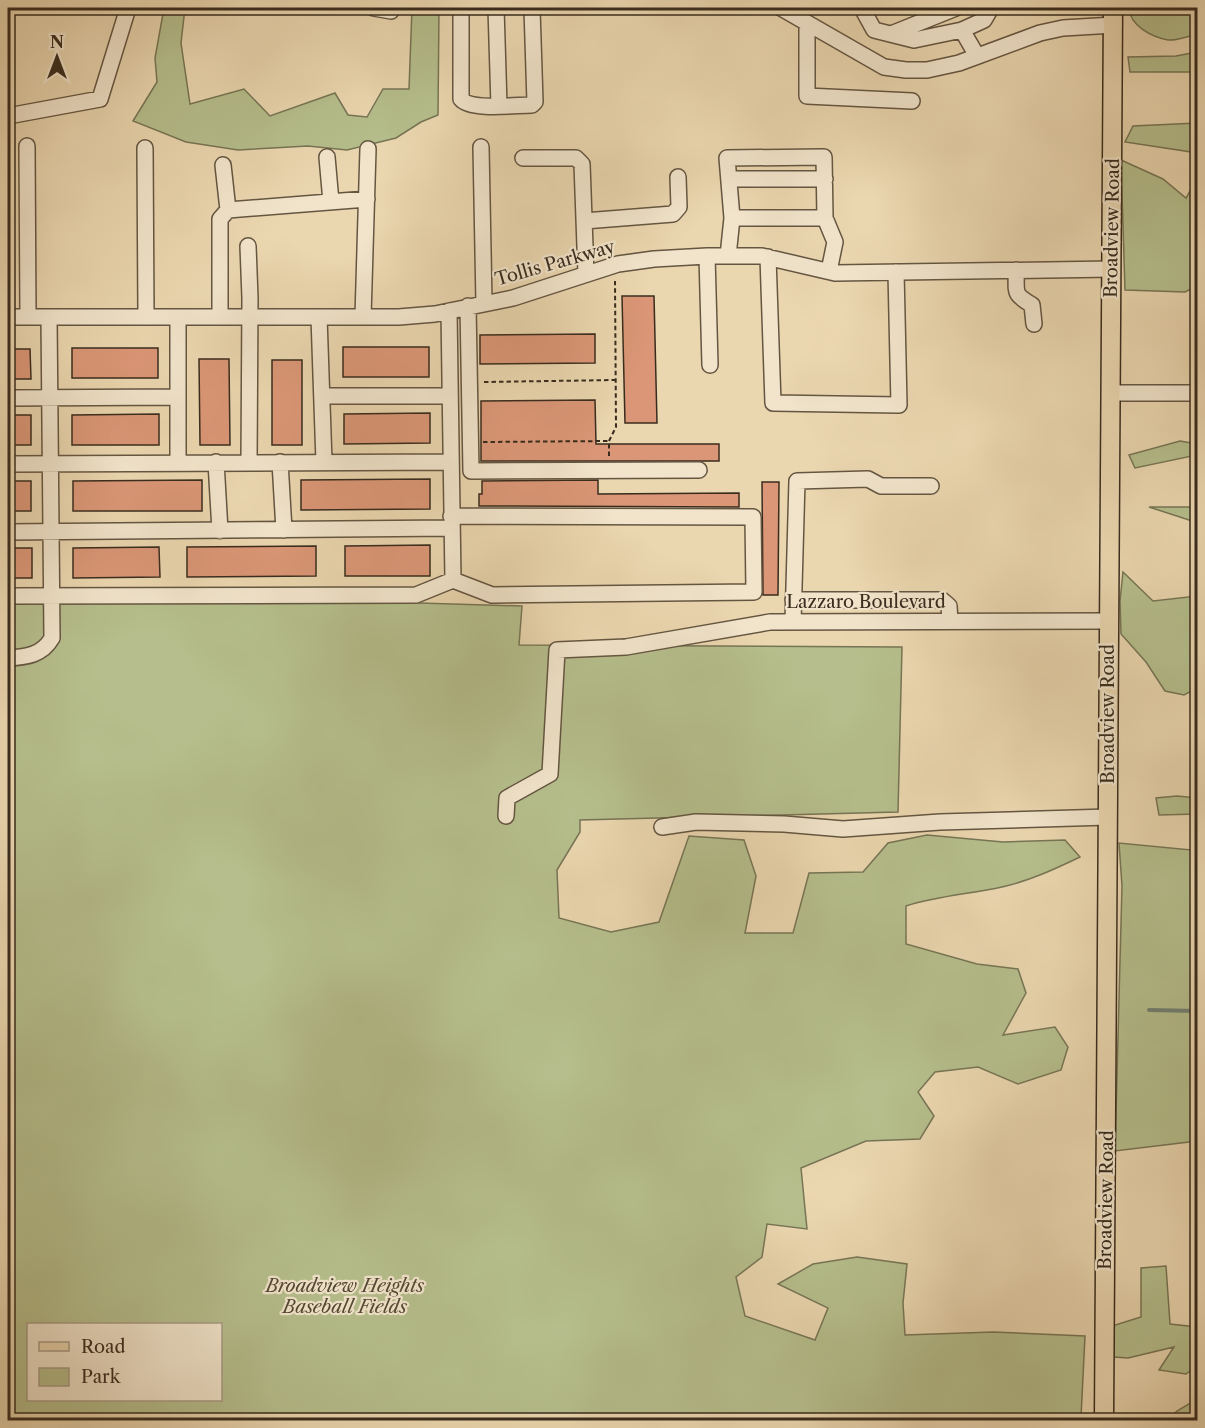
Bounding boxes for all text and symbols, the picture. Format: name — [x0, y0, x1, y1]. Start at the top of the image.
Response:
north arrow — [27, 27, 87, 87]
text: N — [50, 32, 64, 52]
street label: Broadview Road — [1100, 158, 1124, 298]
street label: Tollis Parkway — [492, 235, 618, 291]
street label: Lazzaro Boulevard — [786, 591, 946, 613]
street label: Broadview Road — [1097, 644, 1119, 784]
street label: Broadview Road — [1094, 1130, 1118, 1270]
park label: Broadview Heights Baseball Fields — [264, 1275, 424, 1318]
legend — [27, 1323, 222, 1401]
text: Road — [81, 1336, 126, 1358]
text: Park — [81, 1366, 122, 1388]

